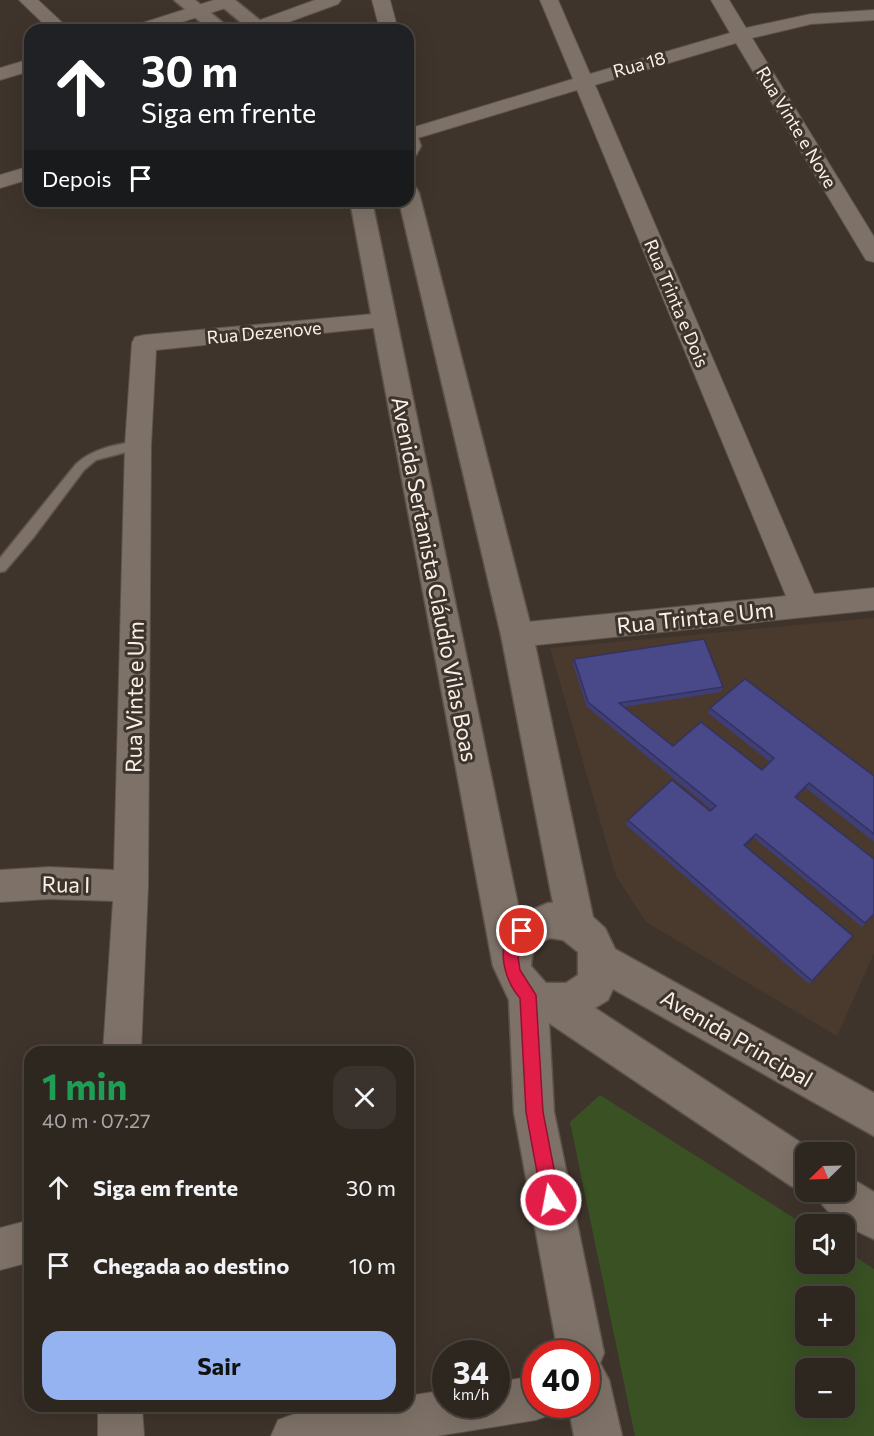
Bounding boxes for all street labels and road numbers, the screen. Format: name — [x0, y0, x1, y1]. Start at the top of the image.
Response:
street label: Rua 18 — [610, 46, 668, 82]
street label: Rua Vinte e Nove — [752, 62, 842, 192]
street label: Rua Trinta e Dois — [640, 236, 714, 370]
street label: Rua Dezenove — [206, 316, 322, 348]
street label: Avenida Sertanista Cláudio Vilas Boas — [386, 394, 484, 764]
street label: Rua Trinta e Um — [615, 595, 775, 639]
street label: Rua Vinte e Um — [119, 621, 149, 773]
street label: Rua I — [41, 870, 91, 898]
street label: Avenida Principal — [656, 984, 818, 1092]

